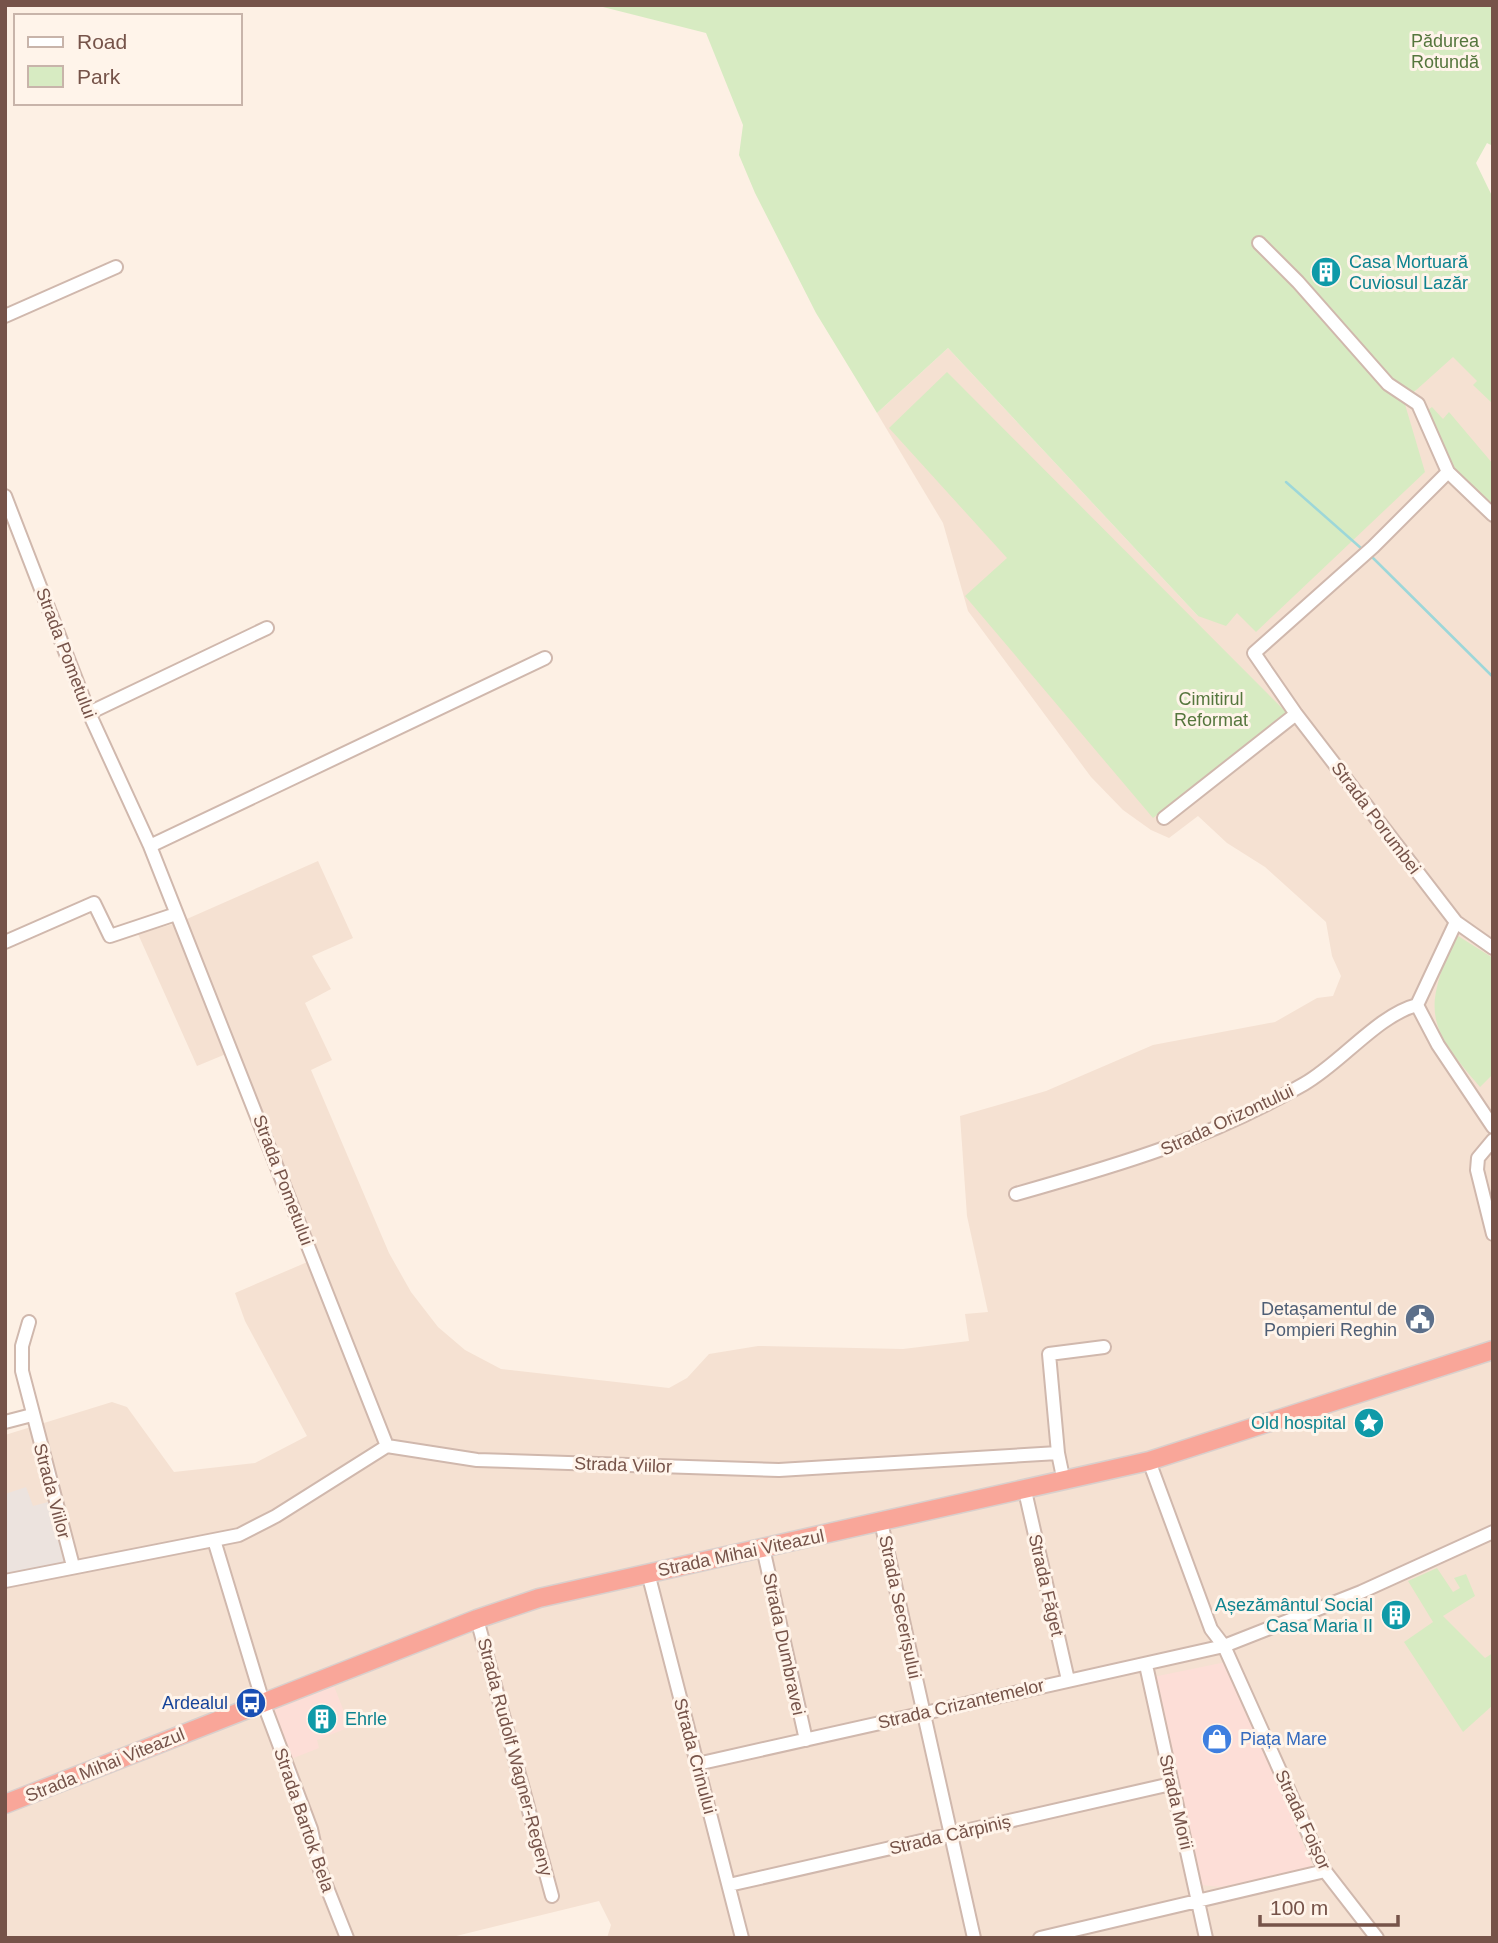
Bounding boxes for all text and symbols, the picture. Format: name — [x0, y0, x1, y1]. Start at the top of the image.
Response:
legend — [14, 14, 242, 105]
text: Road — [77, 30, 127, 53]
park label: Pădurea Rotundă — [1411, 31, 1480, 72]
text: Park — [77, 65, 121, 88]
place label: Casa Mortuară Cuviosul Lazăr — [1349, 252, 1469, 293]
building icon: Casa Mortuară Cuviosul Lazăr — [1309, 255, 1343, 289]
street label: Strada Pometului — [32, 585, 100, 721]
park label: Cimitirul Reformat — [1174, 689, 1248, 730]
street label: Strada Porumbei — [1327, 758, 1425, 878]
street label: Strada Orizontului — [1157, 1080, 1297, 1160]
street label: Strada Pometului — [249, 1112, 317, 1248]
place label: Detașamentul de Pompieri Reghin — [1261, 1299, 1397, 1340]
public building icon: Detașamentul de Pompieri Reghin — [1403, 1302, 1437, 1336]
place icon: Old hospital — [1352, 1406, 1386, 1440]
place label: Old hospital — [1251, 1413, 1346, 1433]
street label: Strada Viilor — [30, 1441, 74, 1541]
street label: Strada Viilor — [574, 1453, 672, 1477]
street label: Strada Mihai Viteazul — [656, 1526, 826, 1580]
street label: Strada Făget — [1025, 1532, 1067, 1638]
street label: Strada Secerișului — [875, 1533, 925, 1681]
street label: Strada Dumbravei — [759, 1571, 809, 1717]
place label: Așezământul Social Casa Maria II — [1215, 1595, 1373, 1636]
building icon: Așezământul Social Casa Maria II — [1379, 1598, 1413, 1632]
street label: Strada Rudolf Wagner-Regeny — [474, 1636, 556, 1878]
street label: Strada Crizantemelor — [876, 1675, 1046, 1733]
bus stop icon: Ardealul — [234, 1686, 268, 1720]
place label: Ardealul — [162, 1693, 228, 1713]
street label: Strada Crinului — [670, 1696, 720, 1816]
building icon: Ehrle — [305, 1702, 339, 1736]
place label: Ehrle — [345, 1709, 387, 1729]
shop icon: Piața Mare — [1200, 1722, 1234, 1756]
street label: Strada Mihai Viteazul — [23, 1724, 187, 1806]
place label: Piața Mare — [1240, 1729, 1327, 1749]
street label: Strada Bartok Bela — [270, 1745, 338, 1896]
street label: Strada Morii — [1155, 1752, 1197, 1852]
street label: Strada Foișor — [1271, 1767, 1335, 1873]
street label: Strada Cărpiniș — [887, 1811, 1013, 1859]
scale bar — [1260, 1884, 1398, 1928]
text: 100 m — [1270, 1896, 1328, 1919]

